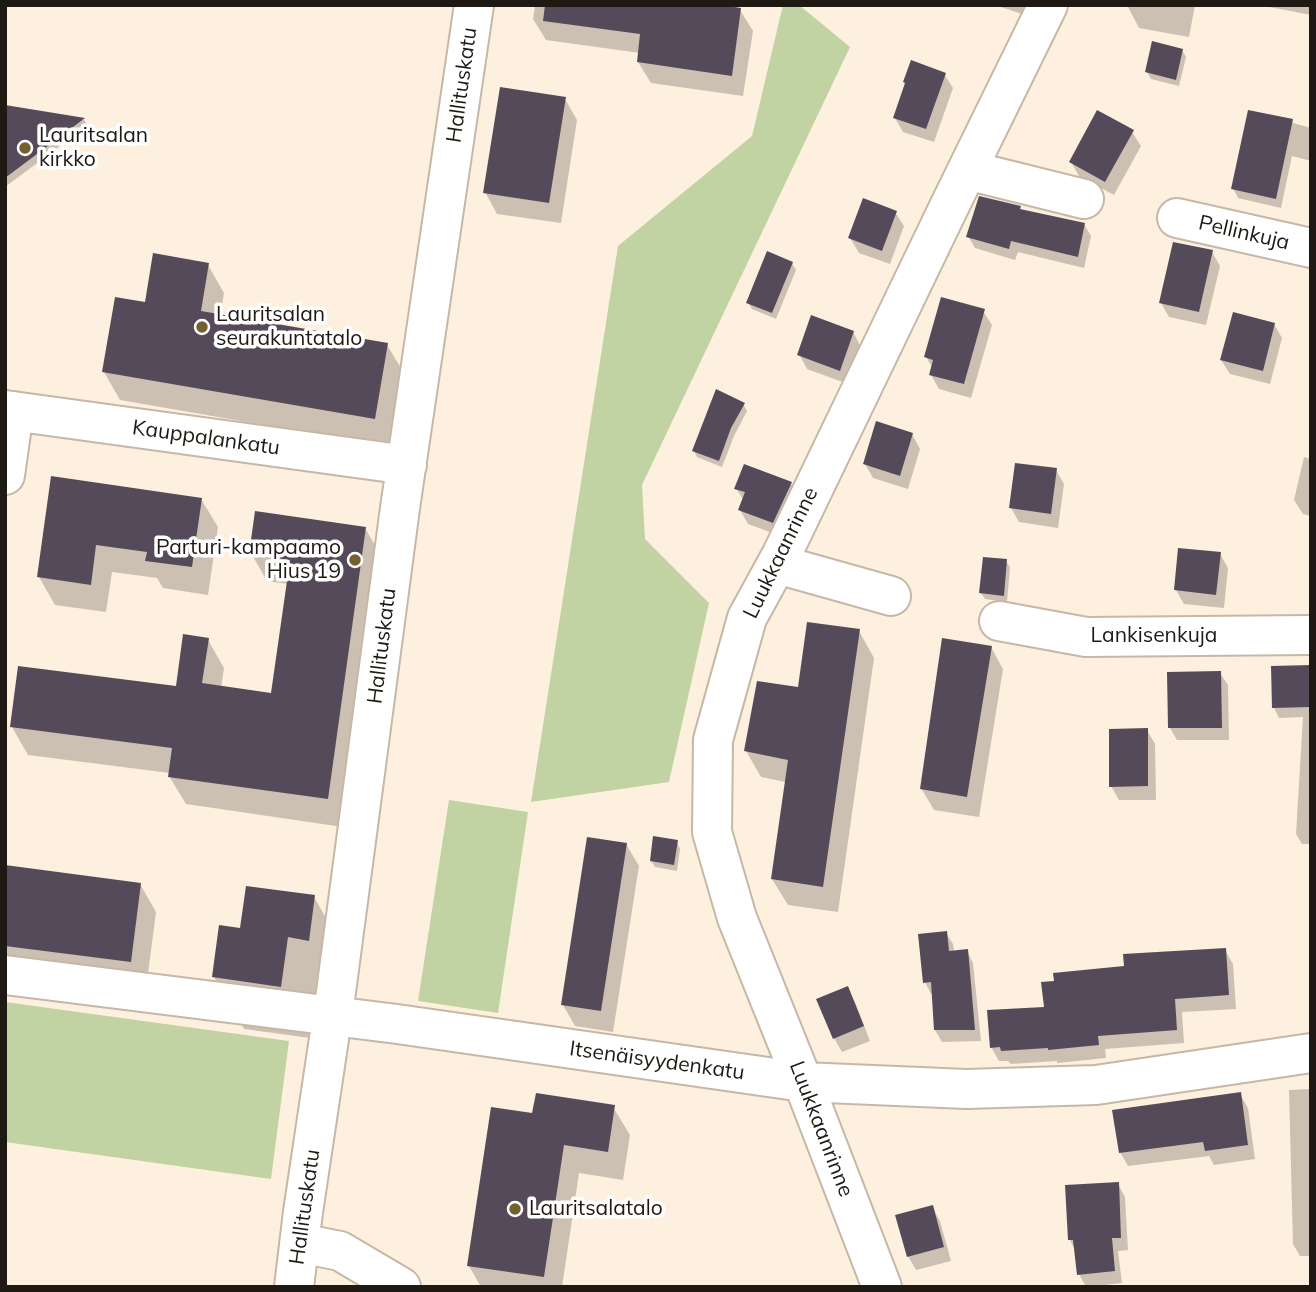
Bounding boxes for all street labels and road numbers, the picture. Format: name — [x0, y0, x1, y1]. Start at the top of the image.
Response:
street label: Hallituskatu — [441, 26, 483, 144]
street label: Pellinkuja — [1196, 210, 1292, 256]
street label: Kauppalankatu — [131, 415, 281, 461]
street label: Luukkaanrinne — [738, 483, 824, 623]
street label: Hallituskatu — [362, 587, 402, 705]
street label: Lankisenkuja — [1091, 623, 1217, 649]
street label: Itsenäisyydenkatu — [568, 1036, 746, 1086]
street label: Luukkaanrinne — [784, 1058, 858, 1200]
street label: Hallituskatu — [284, 1148, 326, 1266]

